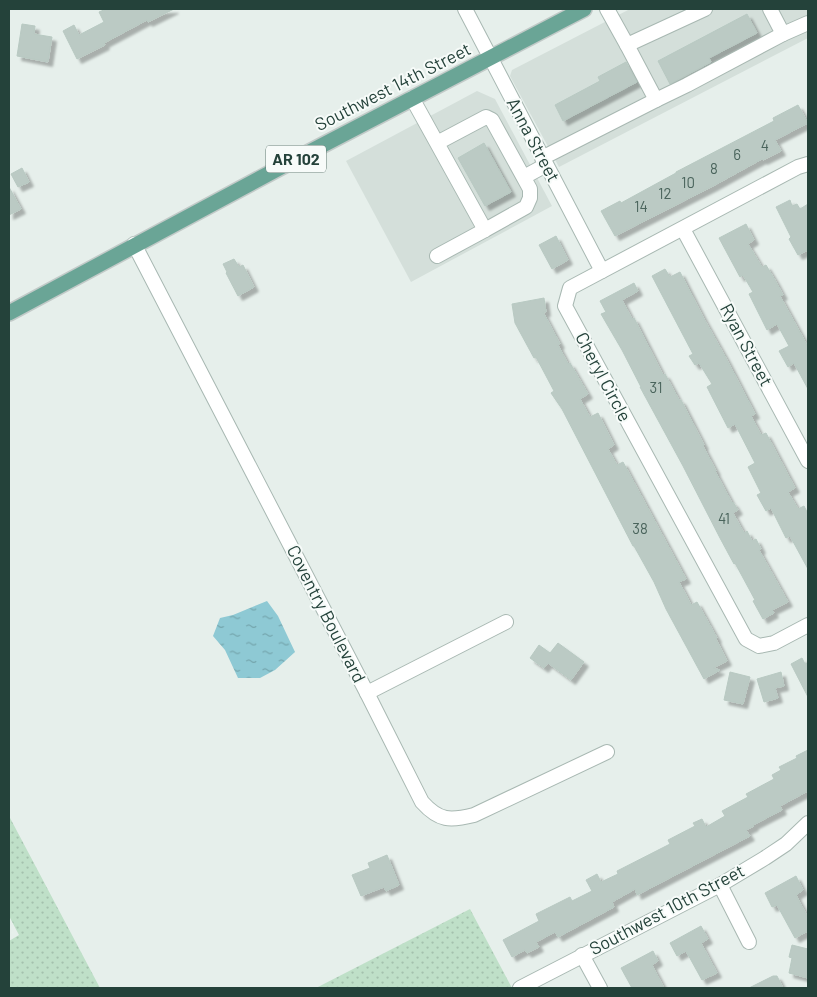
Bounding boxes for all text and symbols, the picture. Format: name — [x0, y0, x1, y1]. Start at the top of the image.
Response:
street label: Southwest 14th Street — [311, 37, 474, 135]
street label: Anna Street — [503, 94, 565, 185]
house number: 4 — [761, 136, 769, 154]
house number: 6 — [733, 145, 741, 163]
road number: AR 102 — [266, 146, 326, 172]
house number: 8 — [710, 159, 718, 177]
house number: 10 — [681, 173, 695, 191]
house number: 12 — [658, 184, 672, 202]
house number: 14 — [634, 197, 648, 215]
street label: Ryan Street — [716, 299, 778, 390]
street label: Cheryl Circle — [571, 328, 637, 425]
house number: 31 — [650, 378, 662, 396]
house number: 41 — [718, 509, 730, 527]
house number: 38 — [632, 519, 648, 537]
street label: Coventry Boulevard — [283, 541, 371, 686]
street label: Southwest 10th Street — [585, 859, 748, 959]

